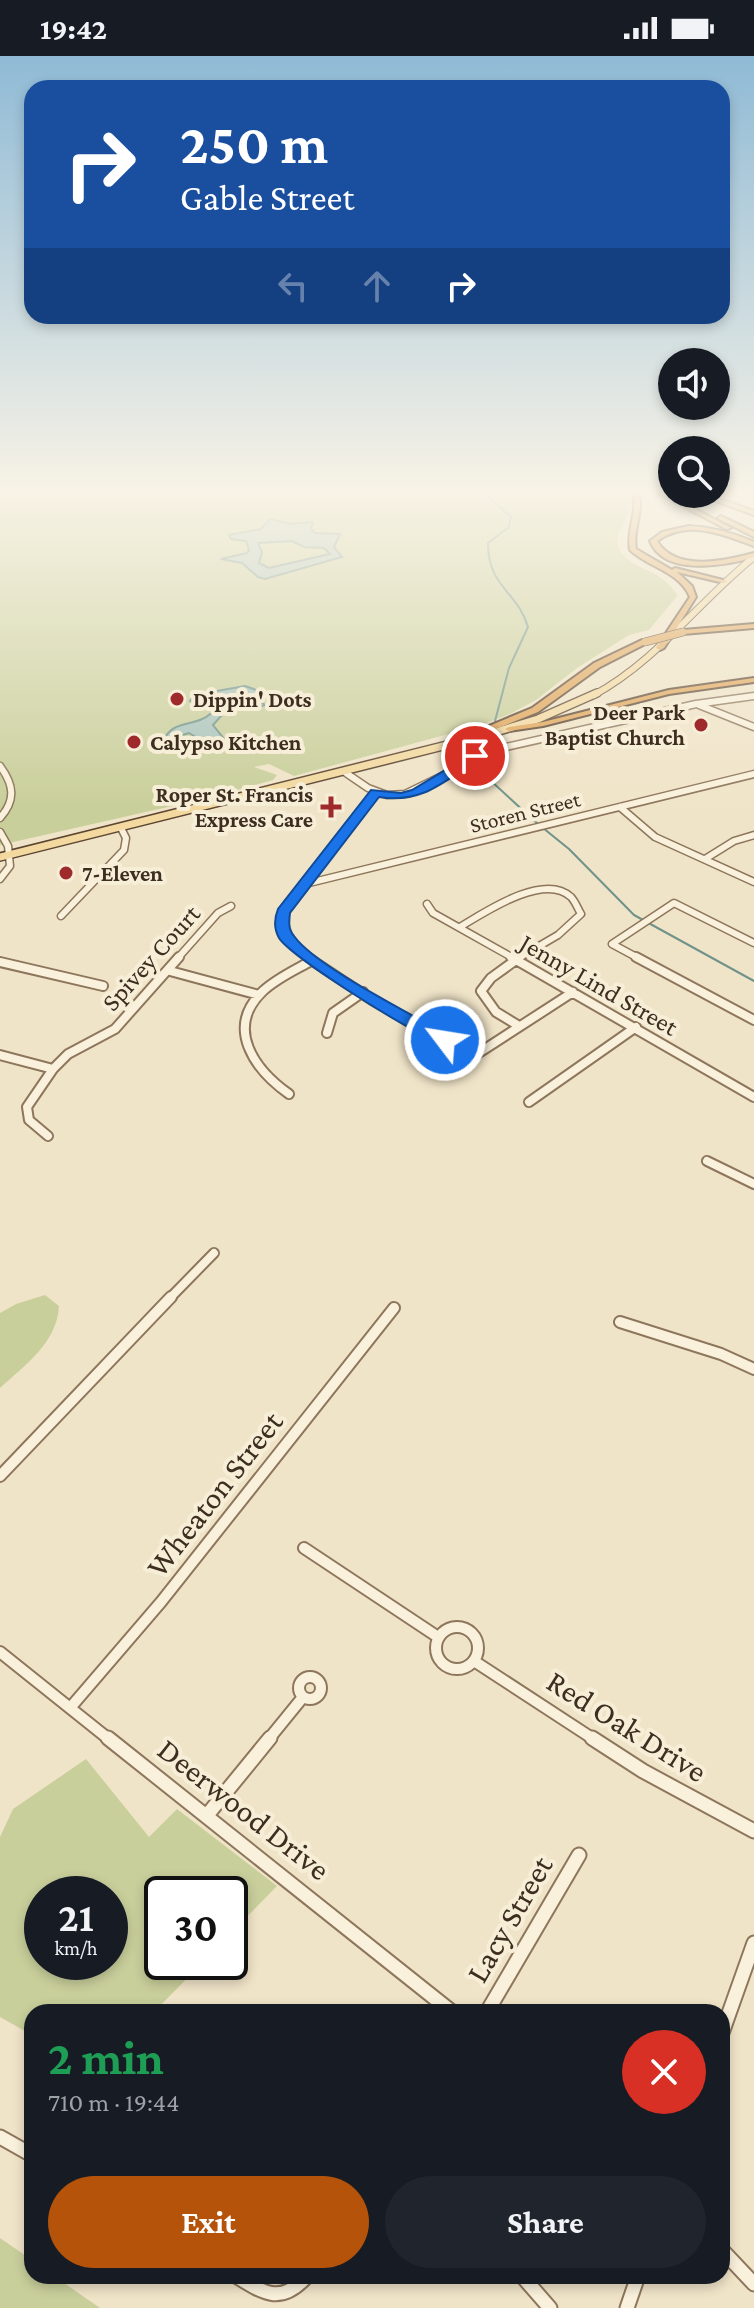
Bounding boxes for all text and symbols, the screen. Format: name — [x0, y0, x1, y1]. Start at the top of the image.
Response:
text: 19:42 — [40, 12, 107, 45]
icon: right — [48, 112, 152, 216]
text: 250 m — [180, 113, 328, 175]
text: Gable Street — [180, 178, 354, 218]
icon: left — [271, 264, 315, 308]
icon: ahead — [355, 264, 399, 308]
icon: right — [439, 264, 483, 308]
map controls — [658, 348, 730, 508]
button: sound — [658, 348, 730, 420]
button: search — [658, 436, 730, 508]
place label: Dippin' Dots — [193, 687, 312, 712]
marker: Dippin' Dots — [168, 690, 186, 708]
place label: Deer Park Baptist Church — [545, 700, 686, 750]
marker: Deer Park Baptist Church — [692, 716, 710, 734]
pin — [441, 722, 509, 790]
place label: Calypso Kitchen — [150, 730, 302, 755]
marker: Calypso Kitchen — [125, 733, 143, 751]
icon: arrive — [453, 734, 497, 778]
place label: Roper St. Francis Express Care — [156, 782, 313, 832]
street label: Storen Street — [467, 786, 583, 838]
marker: Roper St. Francis Express Care — [320, 796, 342, 818]
place label: 7-Eleven — [82, 861, 163, 886]
marker: 7-Eleven — [57, 864, 75, 882]
street label: Spivey Court — [96, 899, 206, 1017]
street label: Jenny Lind Street — [513, 927, 683, 1042]
position arrow — [403, 998, 487, 1082]
street label: Wheaton Street — [138, 1404, 290, 1584]
street label: Red Oak Drive — [541, 1663, 713, 1789]
street label: Deerwood Drive — [151, 1731, 337, 1887]
street label: Lacy Street — [458, 1849, 560, 1989]
speed limit sign: 30 — [144, 1876, 248, 1980]
text: 21 — [58, 1895, 94, 1940]
text: km/h — [54, 1937, 98, 1959]
button: close — [622, 2030, 706, 2114]
text: 2 min — [48, 2031, 164, 2084]
text: 710 m · 19:44 — [48, 2088, 179, 2117]
button: Exit — [48, 2176, 369, 2268]
button: Share — [385, 2176, 706, 2268]

